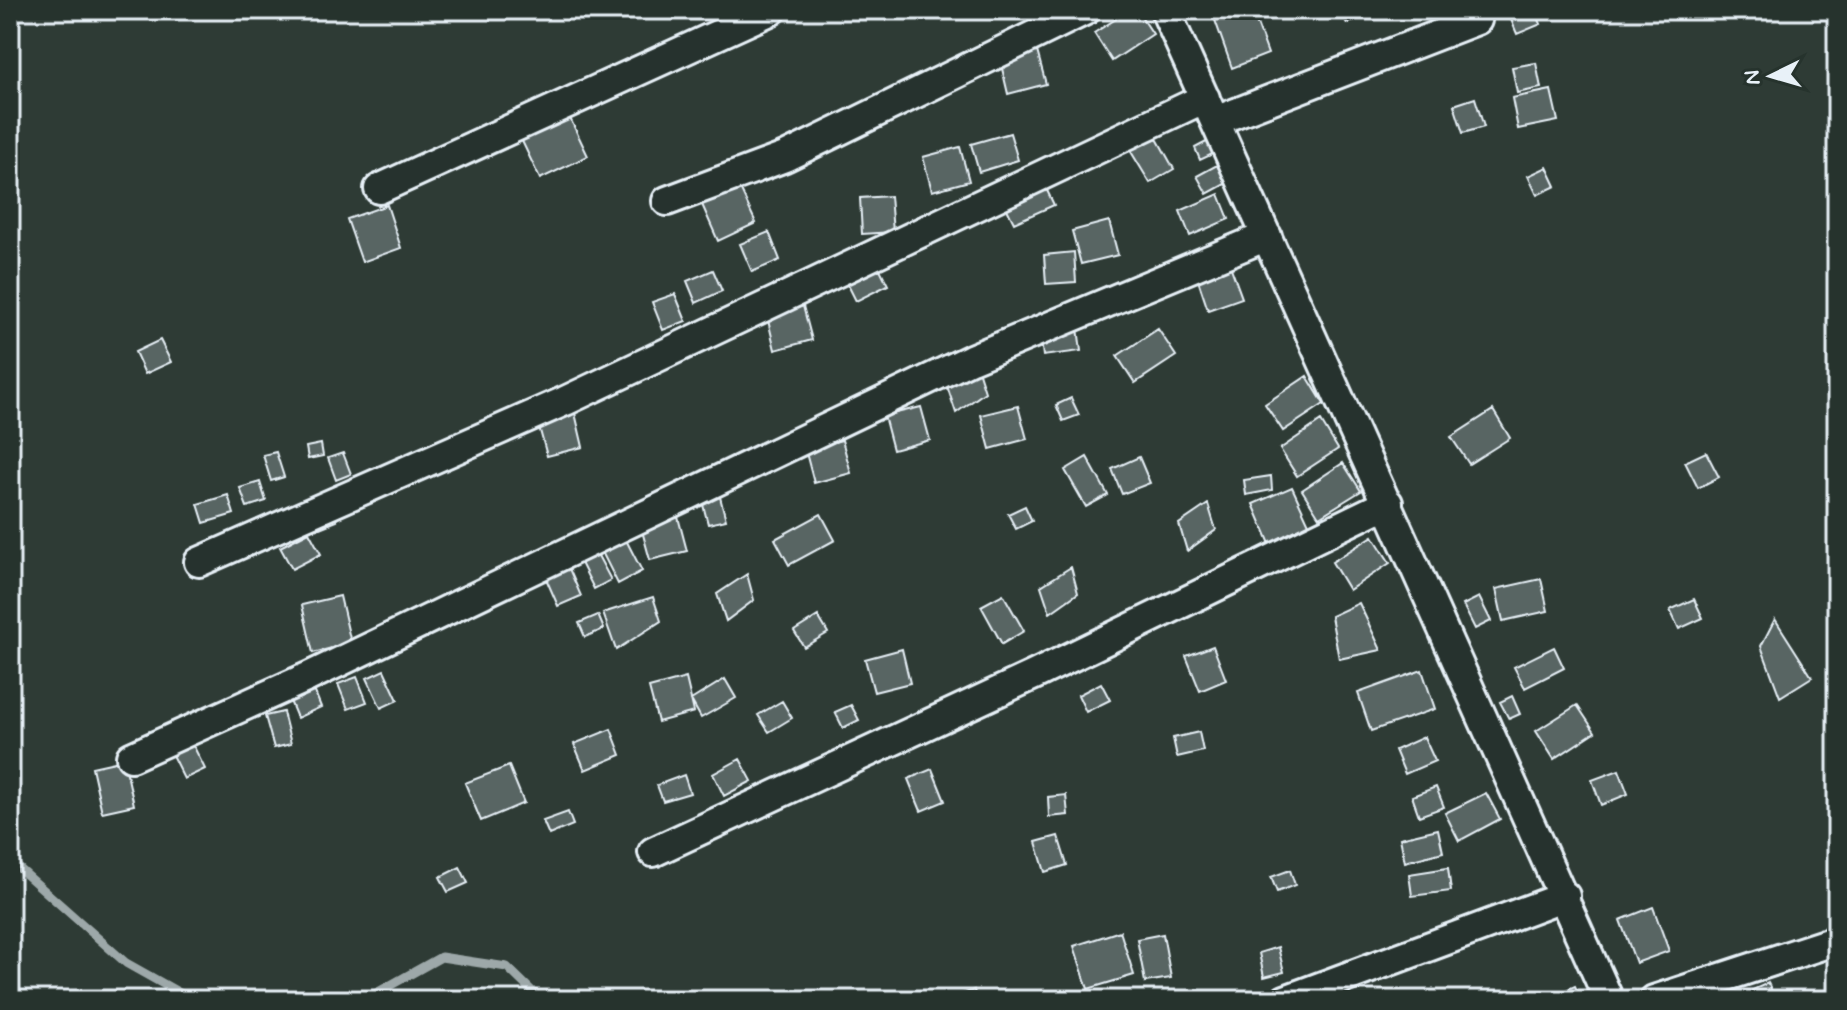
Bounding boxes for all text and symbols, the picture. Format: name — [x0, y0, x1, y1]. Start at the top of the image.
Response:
north arrow — [1731, 36, 1811, 116]
text: N — [1738, 69, 1768, 86]

